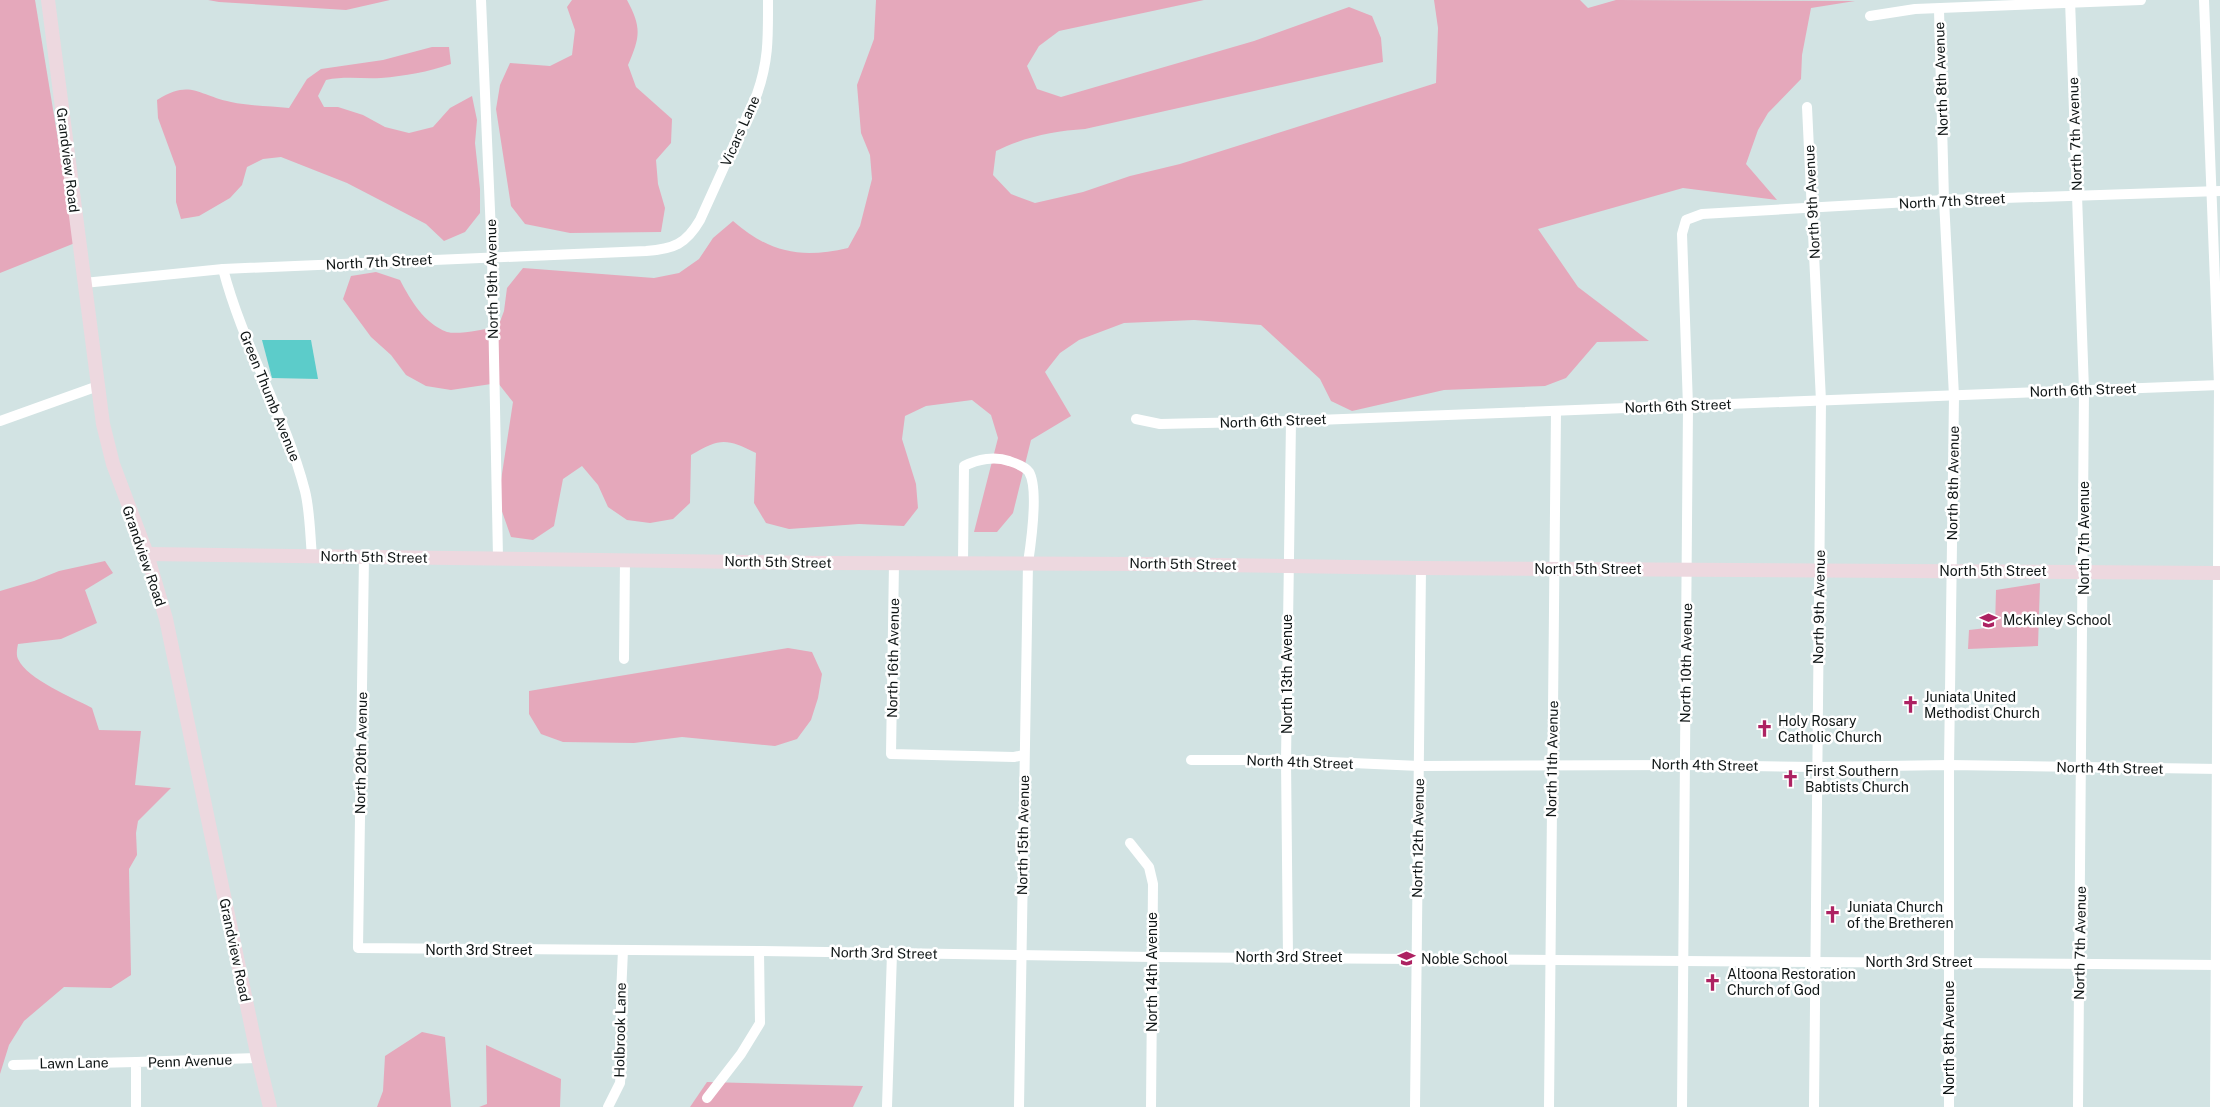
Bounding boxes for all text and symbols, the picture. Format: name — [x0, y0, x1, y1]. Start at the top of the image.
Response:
street label: North 8th Avenue — [1931, 21, 1951, 137]
street label: North 7th Avenue — [2065, 77, 2085, 191]
street label: Vicars Lane — [717, 93, 763, 169]
street label: Grandview Road — [54, 107, 82, 213]
street label: North 9th Avenue — [1801, 144, 1823, 259]
street label: North 7th Street — [1898, 190, 2006, 212]
street label: North 19th Avenue — [483, 219, 501, 339]
street label: North 7th Street — [325, 251, 433, 273]
street label: Green Thumb Avenue — [236, 328, 304, 464]
street label: North 6th Street — [2029, 380, 2137, 400]
street label: North 6th Street — [1624, 396, 1732, 416]
street label: North 6th Street — [1219, 411, 1327, 431]
street label: North 8th Avenue — [1944, 425, 1962, 540]
street label: North 7th Avenue — [2076, 481, 2092, 595]
street label: Grandview Road — [119, 504, 169, 608]
street label: North 5th Street — [320, 548, 428, 566]
street label: North 9th Avenue — [1810, 550, 1828, 664]
street label: North 5th Street — [724, 553, 832, 571]
street label: North 5th Street — [1129, 555, 1237, 573]
street label: North 5th Street — [1534, 561, 1642, 577]
street label: North 5th Street — [1939, 563, 2047, 579]
street label: North 16th Avenue — [884, 598, 902, 718]
street label: North 10th Avenue — [1677, 603, 1695, 723]
school or university icon: McKinley School — [1979, 610, 1999, 630]
place label: McKinley School — [2003, 612, 2112, 628]
street label: North 13th Avenue — [1279, 614, 1295, 734]
place label: Juniata United Methodist Church — [1924, 689, 2040, 721]
street label: North 20th Avenue — [352, 692, 370, 814]
church icon: Juniata United Methodist Church — [1900, 695, 1920, 715]
street label: North 11th Avenue — [1543, 700, 1561, 818]
place label: Holy Rosary Catholic Church — [1778, 713, 1882, 745]
church icon: Holy Rosary Catholic Church — [1754, 719, 1774, 739]
street label: North 4th Street — [1246, 752, 1354, 772]
street label: North 4th Street — [1651, 756, 1759, 774]
street label: North 4th Street — [2056, 759, 2164, 777]
place label: First Southern Babtists Church — [1805, 763, 1909, 795]
church icon: First Southern Babtists Church — [1781, 769, 1801, 789]
street label: North 15th Avenue — [1014, 775, 1032, 895]
street label: North 12th Avenue — [1409, 778, 1427, 898]
street label: North 7th Avenue — [2071, 886, 2089, 1000]
street label: Grandview Road — [216, 897, 254, 1003]
place label: Juniata Church of the Bretheren — [1847, 899, 1954, 931]
church icon: Juniata Church of the Bretheren — [1823, 905, 1843, 925]
street label: North 14th Avenue — [1144, 912, 1160, 1032]
street label: North 3rd Street — [425, 942, 533, 958]
street label: North 3rd Street — [830, 944, 938, 962]
street label: North 3rd Street — [1235, 949, 1343, 965]
school or university icon: Noble School — [1397, 949, 1417, 969]
place label: Noble School — [1421, 951, 1508, 967]
street label: North 3rd Street — [1865, 954, 1973, 970]
place label: Altoona Restoration Church of God — [1727, 966, 1856, 998]
church icon: Altoona Restoration Church of God — [1703, 972, 1723, 992]
street label: North 8th Avenue — [1941, 981, 1957, 1095]
street label: Holbrook Lane — [611, 982, 629, 1078]
street label: Penn Avenue — [148, 1052, 232, 1070]
street label: Lawn Lane — [39, 1054, 109, 1072]

